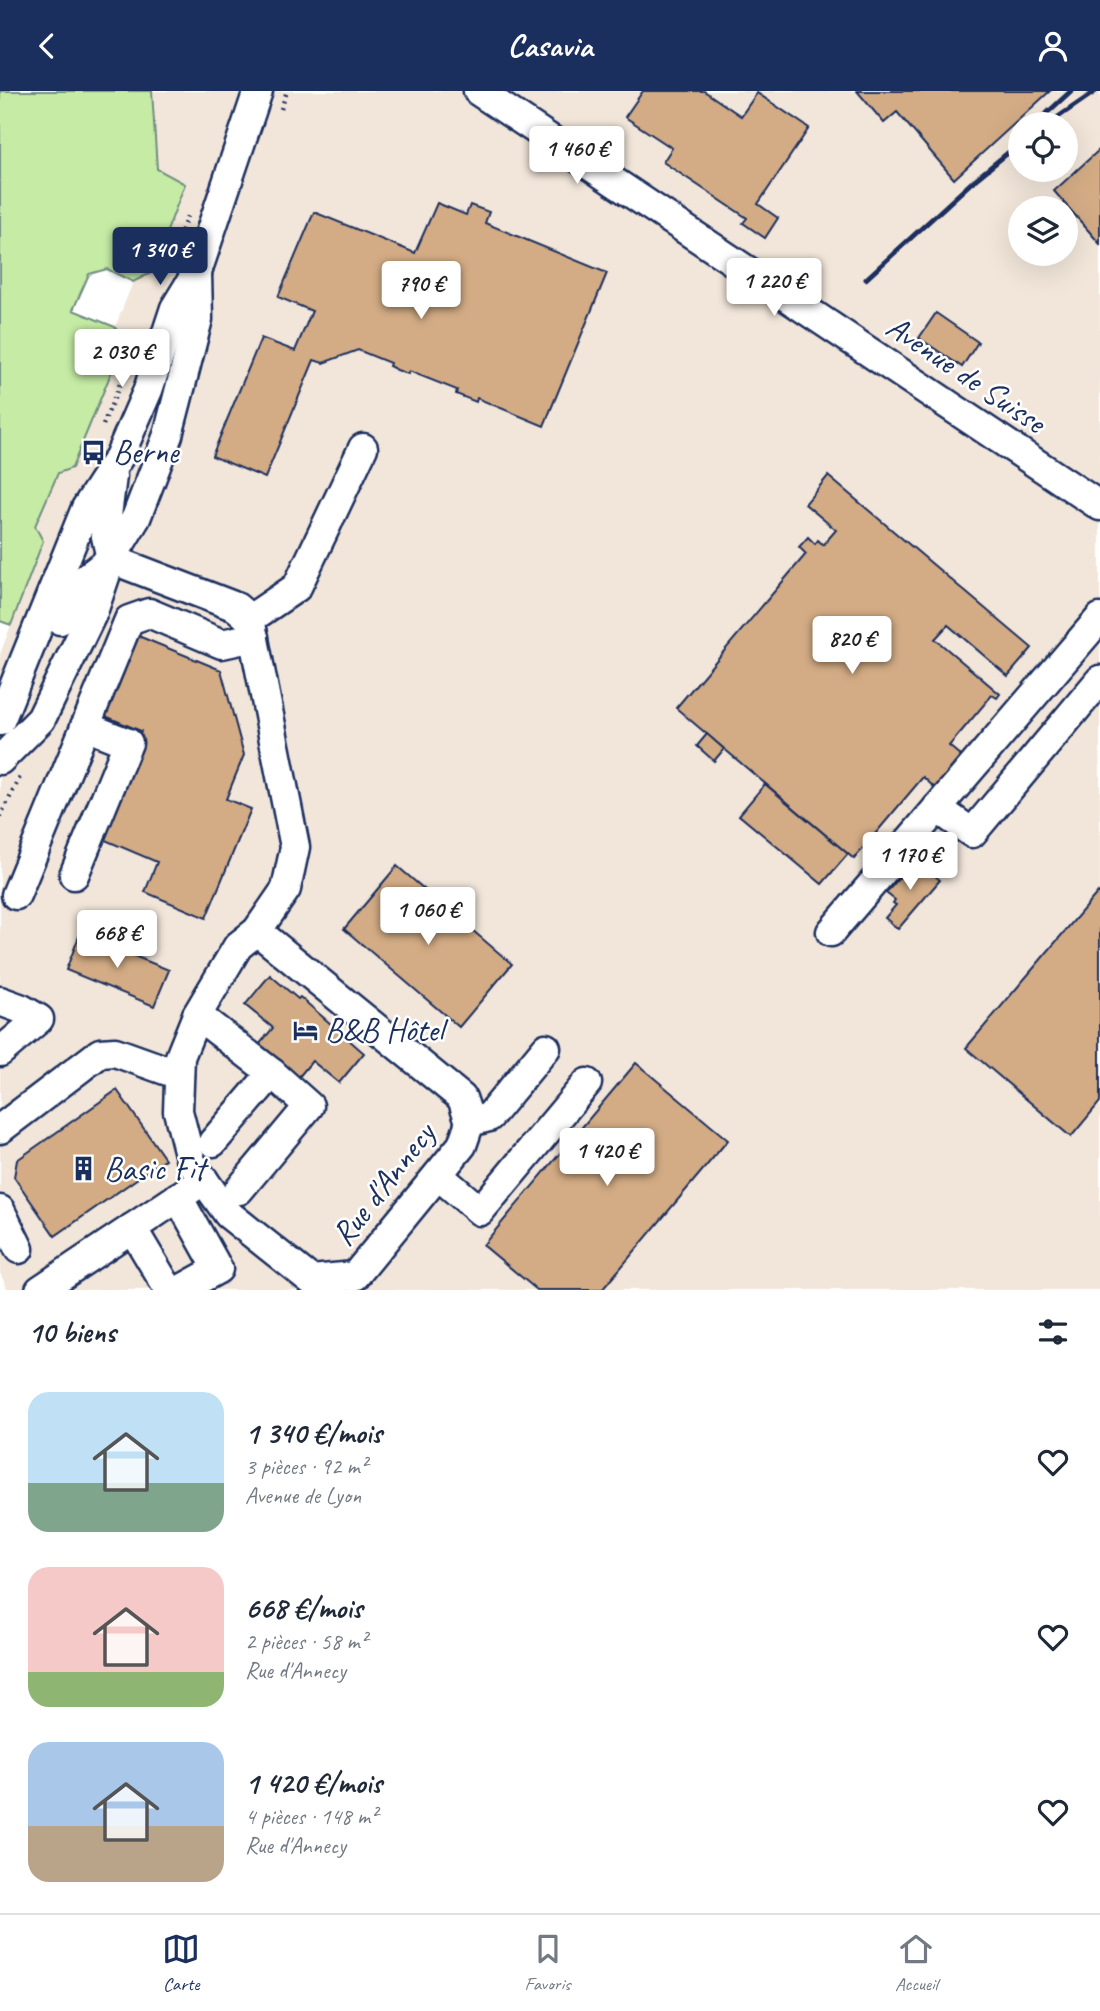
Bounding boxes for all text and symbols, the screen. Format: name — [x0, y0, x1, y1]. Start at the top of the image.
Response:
text: Casavia — [508, 25, 593, 66]
icon: back — [28, 27, 66, 65]
icon: person — [1034, 27, 1072, 65]
map controls — [1008, 112, 1078, 266]
button: locate — [1008, 112, 1078, 182]
pin: 1 460 € — [512, 127, 642, 186]
text: 1 460 € — [545, 134, 609, 163]
button: layers — [1008, 196, 1078, 266]
pin: 1 340 € — [95, 227, 225, 287]
text: 1 340 € — [129, 235, 191, 264]
pin: 1 220 € — [709, 259, 839, 318]
pin: 790 € — [372, 261, 470, 321]
text: 1 220 € — [743, 266, 805, 295]
text: 790 € — [398, 269, 444, 298]
street label: Avenue de Suisse — [878, 305, 1056, 444]
pin: 2 030 € — [57, 329, 187, 389]
text: 2 030 € — [91, 337, 153, 366]
place label: Berne — [113, 431, 181, 473]
bus stop icon: Berne — [79, 438, 107, 466]
pin: 820 € — [803, 617, 901, 676]
text: 820 € — [829, 624, 875, 653]
pin: 1 170 € — [845, 833, 975, 892]
text: 1 170 € — [879, 840, 941, 869]
pin: 1 060 € — [363, 887, 493, 947]
text: 1 060 € — [396, 895, 460, 924]
pin: 668 € — [68, 911, 166, 970]
text: 668 € — [93, 918, 141, 947]
place label: B&B Hôtel — [325, 1009, 449, 1051]
hotel icon: B&B Hôtel — [291, 1016, 319, 1044]
street label: Rue d'Annecy — [322, 1112, 446, 1254]
pin: 1 420 € — [542, 1129, 672, 1188]
text: 1 420 € — [576, 1136, 638, 1165]
place label: Basic Fit — [104, 1148, 209, 1190]
building icon: Basic Fit — [70, 1155, 98, 1183]
text: 10 biens — [28, 1313, 116, 1351]
icon: filters — [1034, 1313, 1072, 1351]
text: 1 340 €/mois — [245, 1414, 382, 1452]
icon: home — [84, 1420, 168, 1504]
icon: heart — [1034, 1443, 1072, 1481]
text: 3 pièces · 92 m² — [245, 1452, 367, 1481]
text: Avenue de Lyon — [245, 1481, 361, 1510]
text: 668 €/mois — [245, 1589, 362, 1627]
icon: home — [84, 1595, 168, 1679]
icon: heart — [1034, 1618, 1072, 1656]
text: 2 pièces · 58 m² — [245, 1627, 367, 1656]
text: Rue d'Annecy — [245, 1656, 346, 1685]
text: 1 420 €/mois — [245, 1764, 382, 1802]
icon: home — [84, 1770, 168, 1854]
icon: heart — [1034, 1793, 1072, 1831]
text: 4 pièces · 148 m² — [245, 1802, 377, 1831]
text: Rue d'Annecy — [245, 1831, 346, 1860]
tab: Carte — [162, 1930, 200, 1996]
tab: Favoris — [525, 1930, 570, 1996]
tab: Accueil — [895, 1930, 938, 1996]

